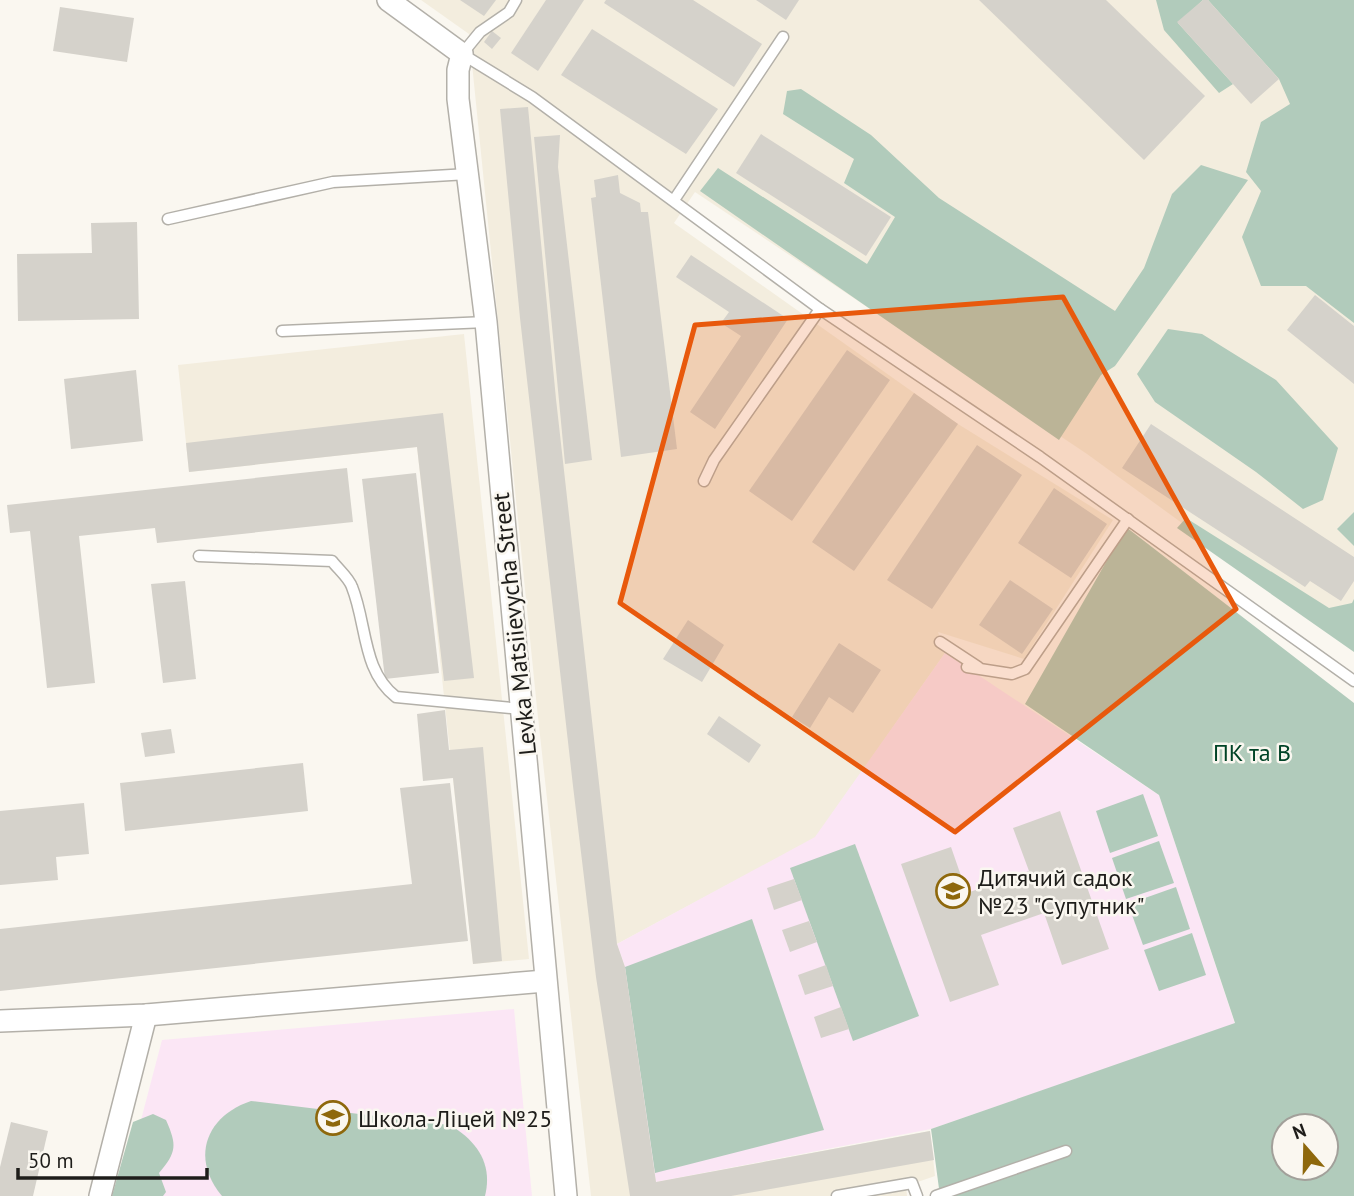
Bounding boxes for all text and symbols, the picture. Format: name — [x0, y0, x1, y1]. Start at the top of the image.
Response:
street label: Levka Matsiievycha Street — [485, 491, 543, 757]
park label: ПК та В — [1213, 737, 1291, 768]
place label: Дитячий садок №23 "Супутник" — [978, 862, 1144, 921]
school or university icon: Дитячий садок №23 "Супутник" — [934, 872, 972, 910]
school or university icon: Школа-Ліцей №25 — [314, 1099, 352, 1137]
place label: Школа-Ліцей №25 — [358, 1103, 552, 1134]
north arrow — [1270, 1112, 1340, 1182]
text: N — [1289, 1118, 1309, 1144]
scale bar — [18, 1136, 206, 1180]
text: 50 m — [28, 1147, 74, 1174]

